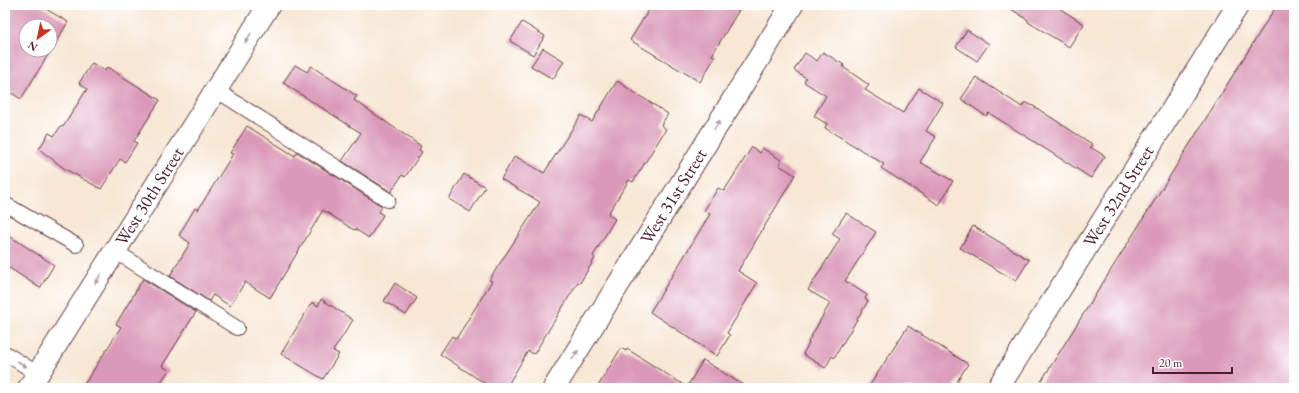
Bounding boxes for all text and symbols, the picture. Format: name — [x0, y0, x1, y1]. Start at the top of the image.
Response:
north arrow — [18, 18, 58, 58]
one-way arrow — [244, 33, 252, 43]
text: N — [25, 38, 40, 55]
one-way arrow — [714, 120, 721, 131]
street label: West 32nd Street — [1078, 141, 1159, 251]
street label: West 30th Street — [110, 142, 189, 250]
street label: West 31st Street — [634, 144, 712, 248]
one-way arrow — [94, 273, 101, 285]
scale bar — [1153, 349, 1232, 375]
one-way arrow — [571, 350, 579, 360]
text: 20 m — [1159, 355, 1183, 371]
one-way arrow — [16, 360, 27, 367]

